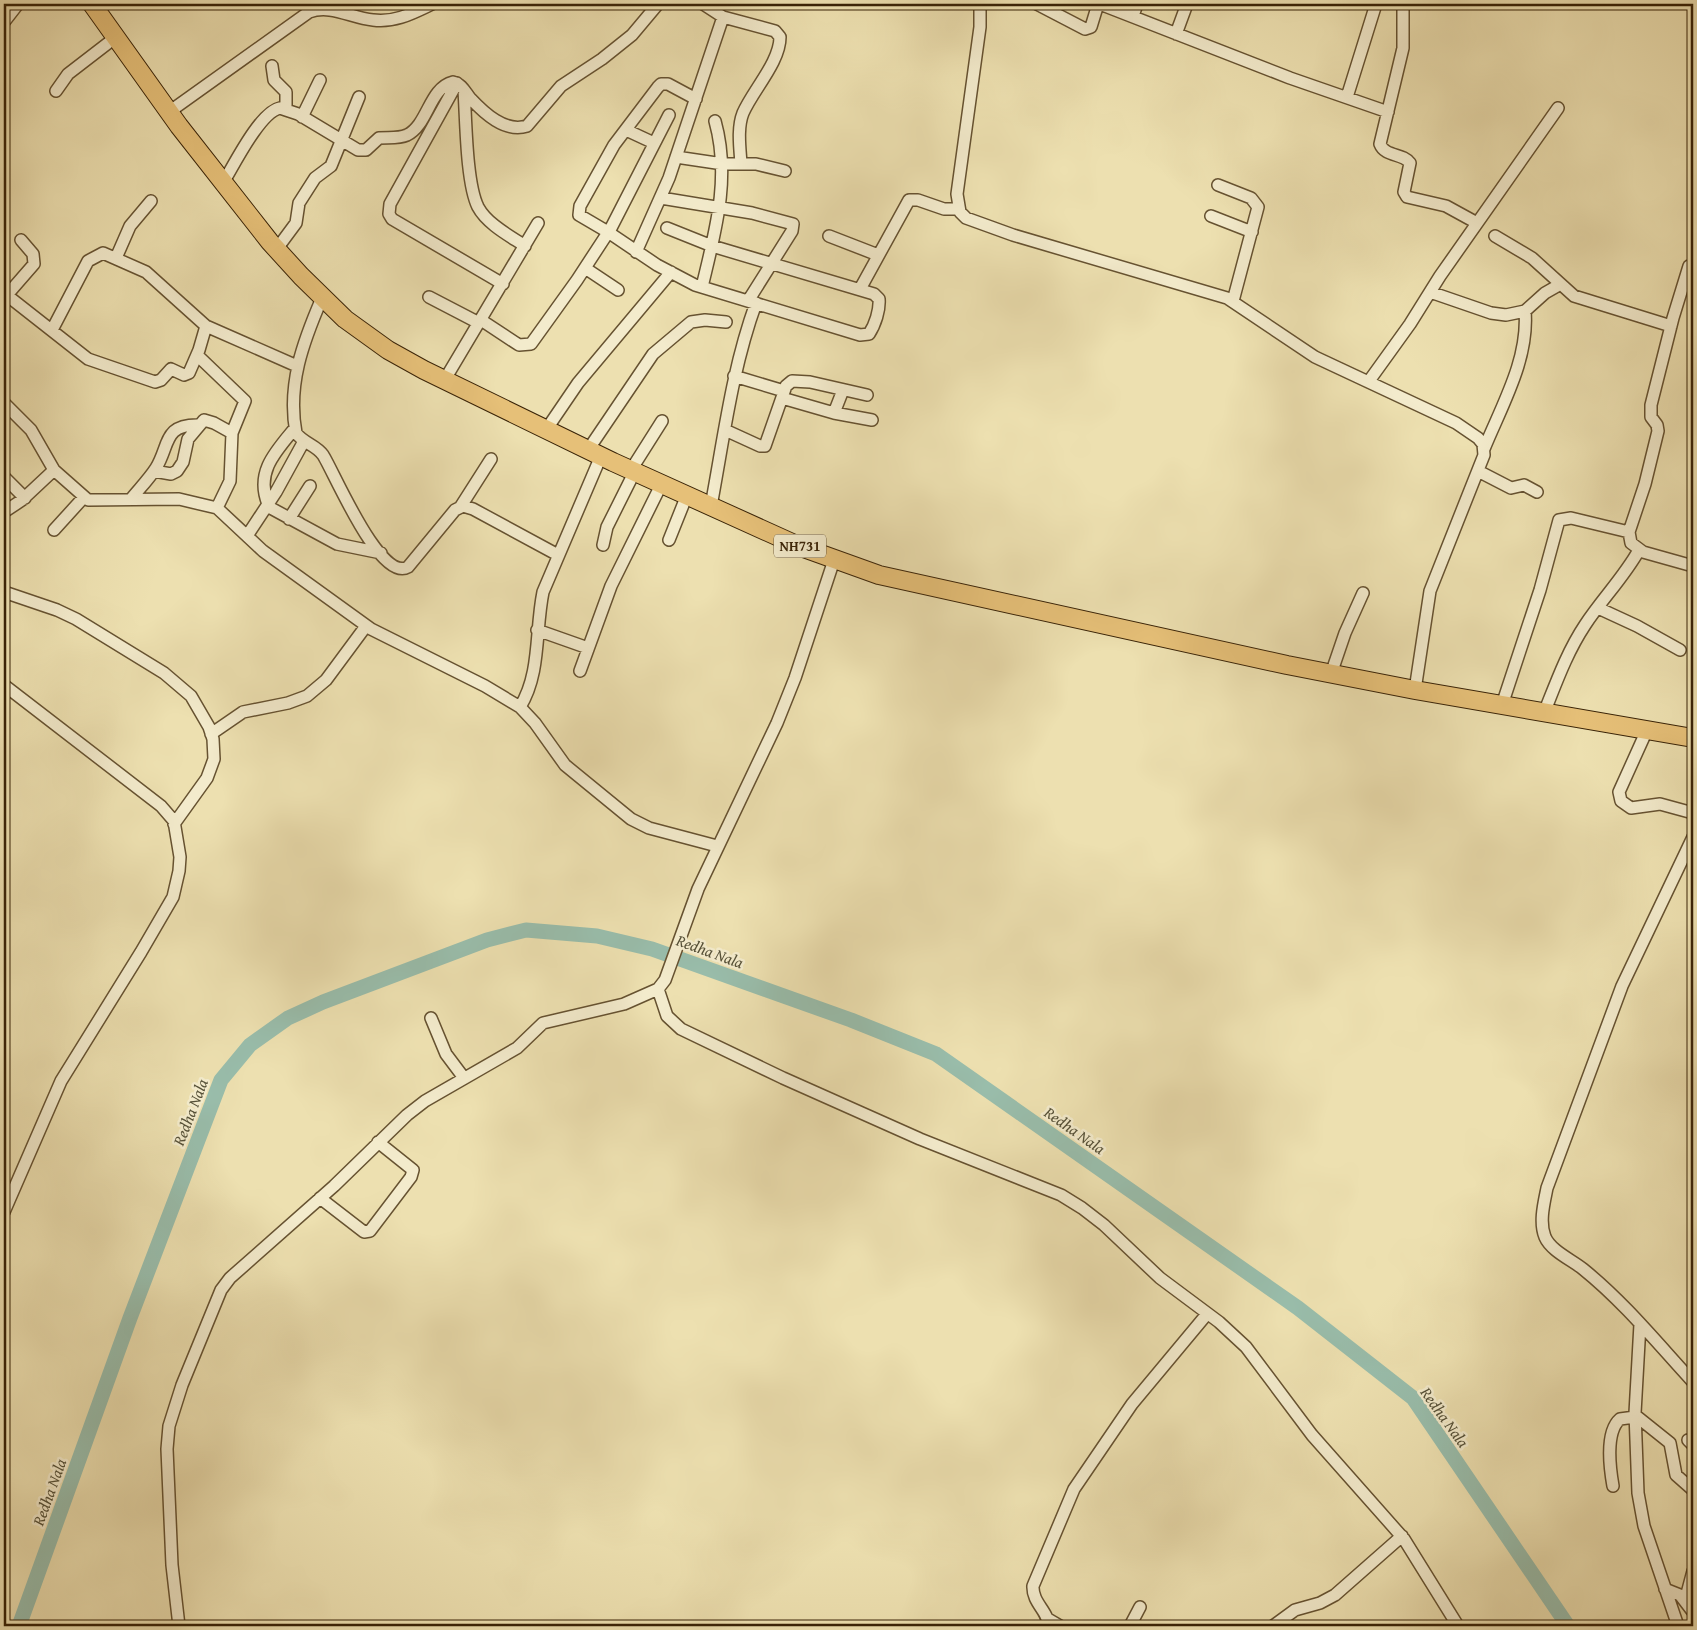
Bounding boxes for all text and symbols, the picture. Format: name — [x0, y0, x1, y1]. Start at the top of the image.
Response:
road number: NH731 — [774, 534, 826, 558]
water label: Redha Nala — [672, 927, 747, 974]
water label: Redha Nala — [166, 1075, 214, 1150]
water label: Redha Nala — [1039, 1100, 1111, 1160]
water label: Redha Nala — [1414, 1381, 1476, 1453]
water label: Redha Nala — [25, 1455, 72, 1530]

